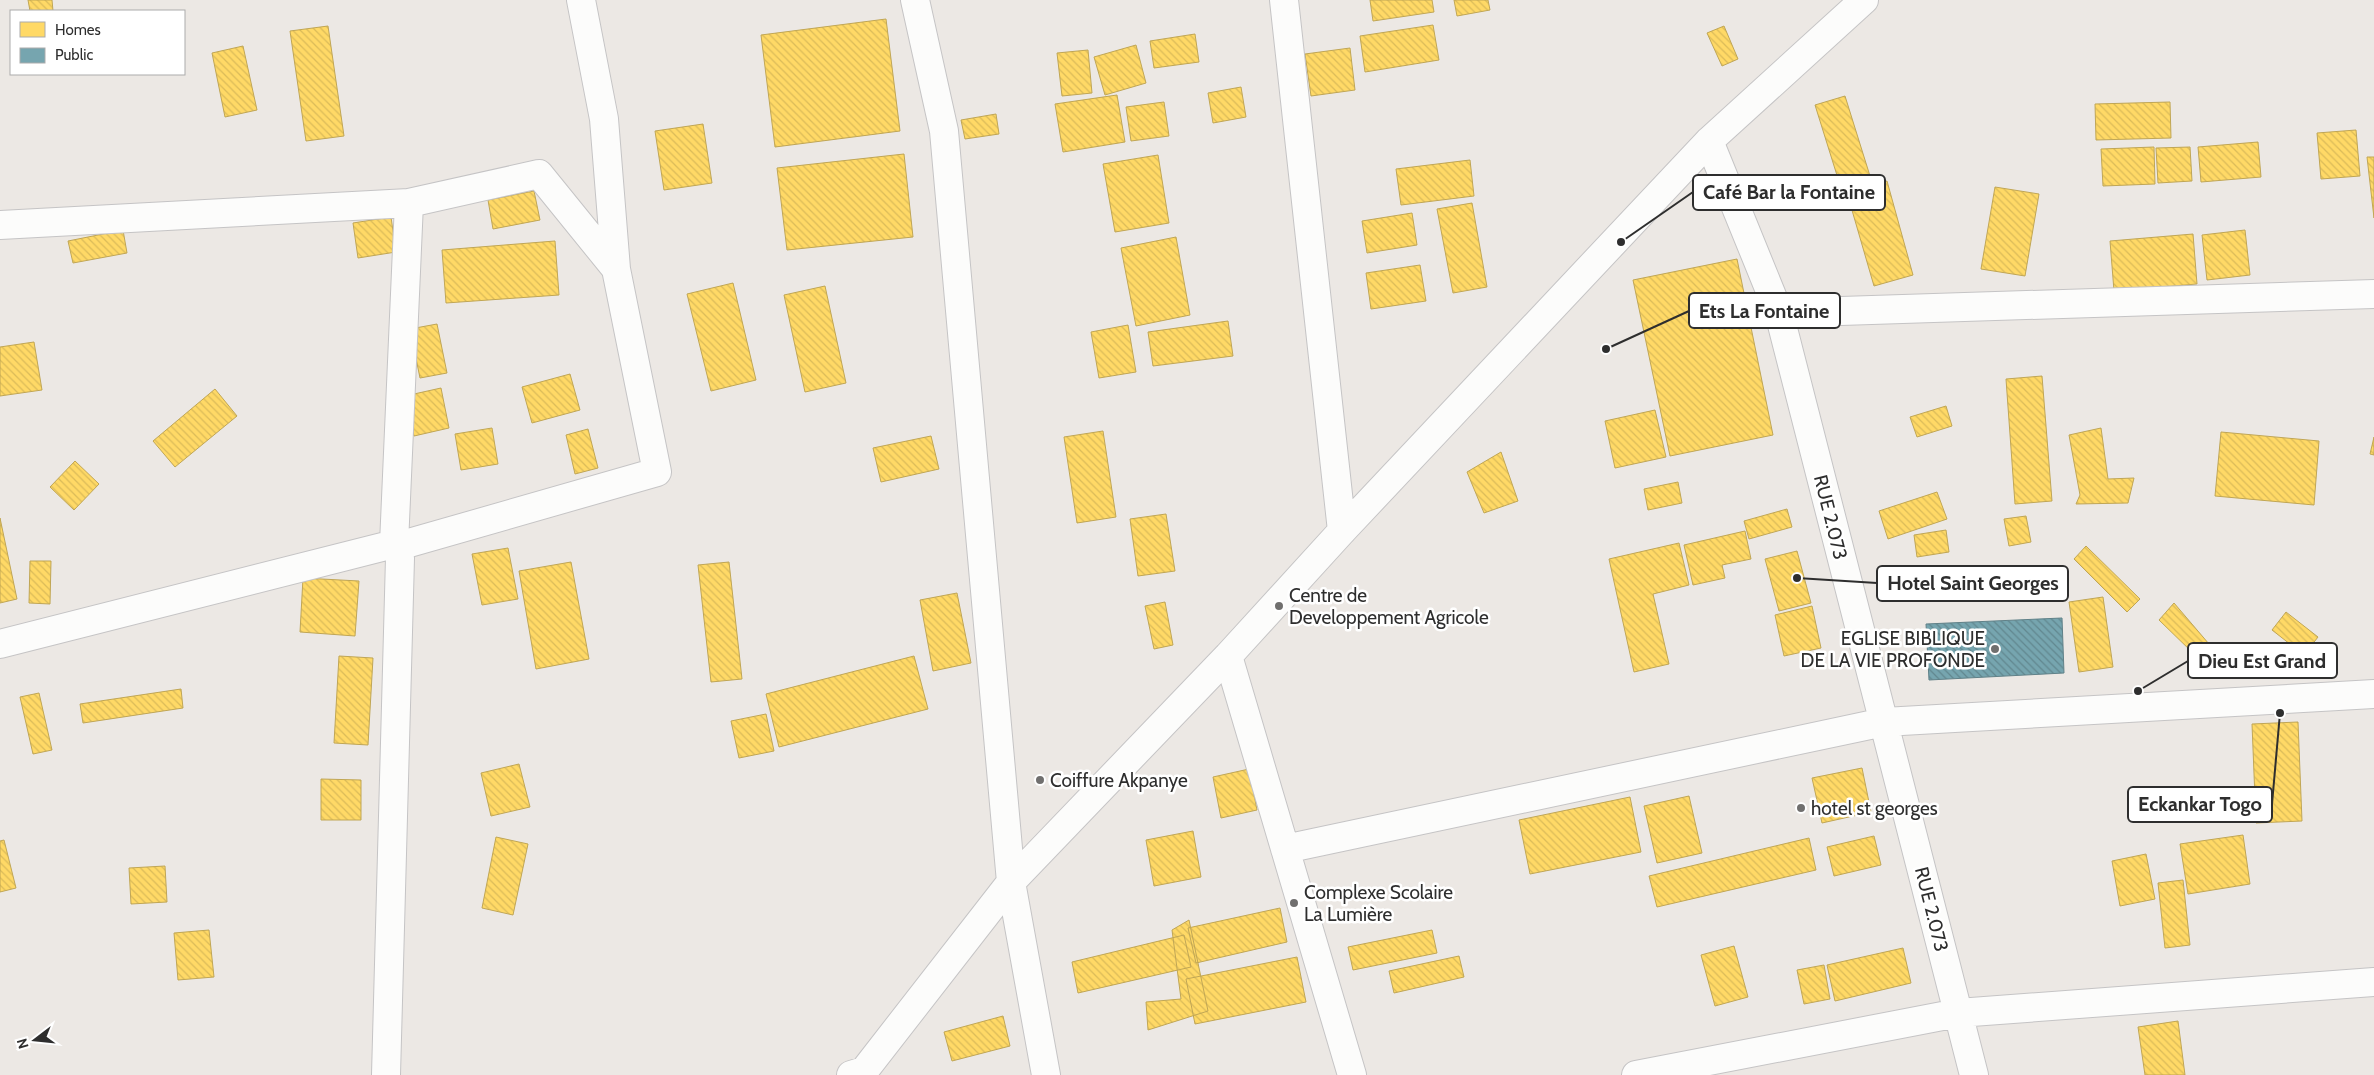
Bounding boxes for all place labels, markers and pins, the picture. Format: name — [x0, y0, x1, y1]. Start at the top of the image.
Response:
callout: Café Bar la Fontaine — [1693, 175, 1885, 210]
callout: Ets La Fontaine — [1689, 293, 1840, 328]
callout: Hotel Saint Georges — [1877, 566, 2068, 601]
place label: Centre de Developpement Agricole — [1289, 584, 1489, 629]
marker: Centre de Developpement Agricole — [1273, 600, 1285, 612]
place label: EGLISE BIBLIQUE DE LA VIE PROFONDE — [1801, 627, 1985, 672]
marker: EGLISE BIBLIQUE DE LA VIE PROFONDE — [1989, 643, 2001, 655]
callout: Dieu Est Grand — [2188, 643, 2337, 678]
place label: Coiffure Akpanye — [1050, 769, 1188, 792]
marker: Coiffure Akpanye — [1034, 774, 1046, 786]
callout: Eckankar Togo — [2128, 787, 2272, 822]
place label: hotel st georges — [1811, 797, 1938, 820]
marker: hotel st georges — [1795, 802, 1807, 814]
place label: Complexe Scolaire La Lumière — [1304, 881, 1453, 926]
marker: Complexe Scolaire La Lumière — [1288, 897, 1300, 909]

